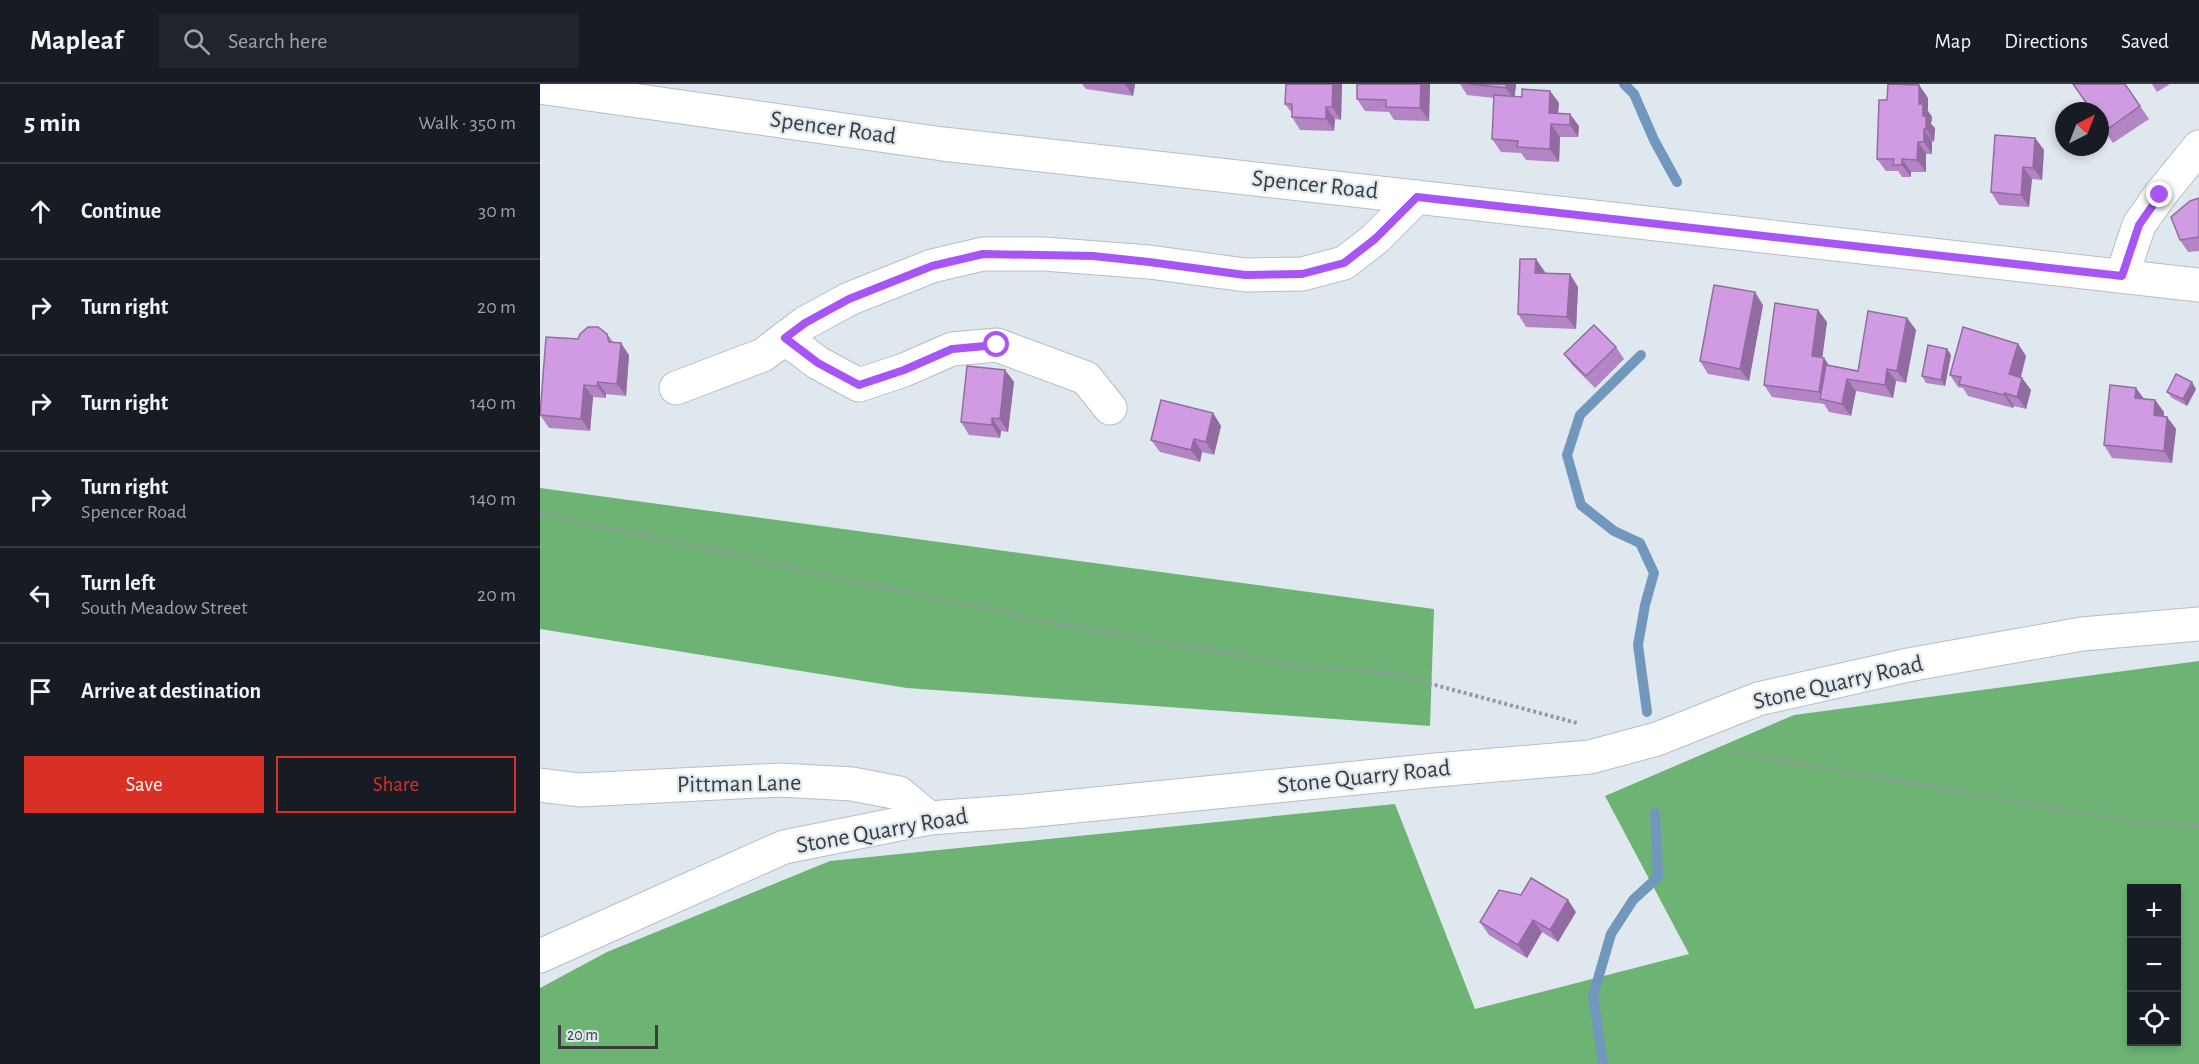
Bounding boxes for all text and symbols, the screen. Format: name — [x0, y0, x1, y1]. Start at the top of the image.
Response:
search box — [159, 14, 579, 68]
icon: search — [180, 25, 213, 58]
text: Mapleaf — [30, 27, 123, 55]
text: Search here — [228, 30, 327, 52]
text: Map — [1935, 31, 1971, 52]
text: Directions — [2004, 31, 2088, 52]
text: Saved — [2121, 31, 2169, 52]
north arrow — [2055, 102, 2109, 156]
street label: Spencer Road — [769, 107, 897, 149]
text: 5 min — [24, 110, 81, 136]
text: Walk · 350 m — [418, 113, 516, 133]
street label: Spencer Road — [1251, 166, 1379, 204]
route end — [2146, 181, 2172, 207]
icon: ahead — [24, 195, 57, 228]
text: Continue — [81, 200, 161, 222]
text: 30 m — [478, 201, 516, 221]
icon: right — [24, 291, 57, 324]
text: Turn right — [81, 296, 168, 318]
text: 20 m — [477, 297, 516, 317]
route start — [983, 331, 1009, 357]
icon: right — [24, 387, 57, 420]
text: Turn right — [81, 392, 168, 414]
text: 140 m — [470, 393, 516, 413]
text: Turn right — [81, 476, 168, 498]
icon: right — [24, 483, 57, 516]
text: 140 m — [470, 489, 516, 509]
text: Spencer Road — [81, 502, 187, 522]
text: Turn left — [81, 572, 155, 594]
icon: left — [24, 579, 57, 612]
text: 20 m — [477, 585, 516, 605]
text: South Meadow Street — [81, 598, 248, 618]
street label: Stone Quarry Road — [1751, 652, 1925, 714]
icon: arrive — [24, 675, 57, 708]
text: Arrive at destination — [81, 680, 261, 702]
button: Save — [24, 756, 264, 813]
button: Share — [276, 756, 516, 813]
street label: Stone Quarry Road — [1276, 756, 1452, 798]
street label: Pittman Lane — [677, 771, 801, 797]
street label: Stone Quarry Road — [794, 804, 970, 858]
map controls — [2127, 884, 2181, 1046]
button: + — [2127, 884, 2181, 938]
button: − — [2127, 938, 2181, 992]
button: locate — [2127, 992, 2181, 1046]
scale bar — [558, 1022, 658, 1050]
text: 20 m — [567, 1027, 598, 1043]

